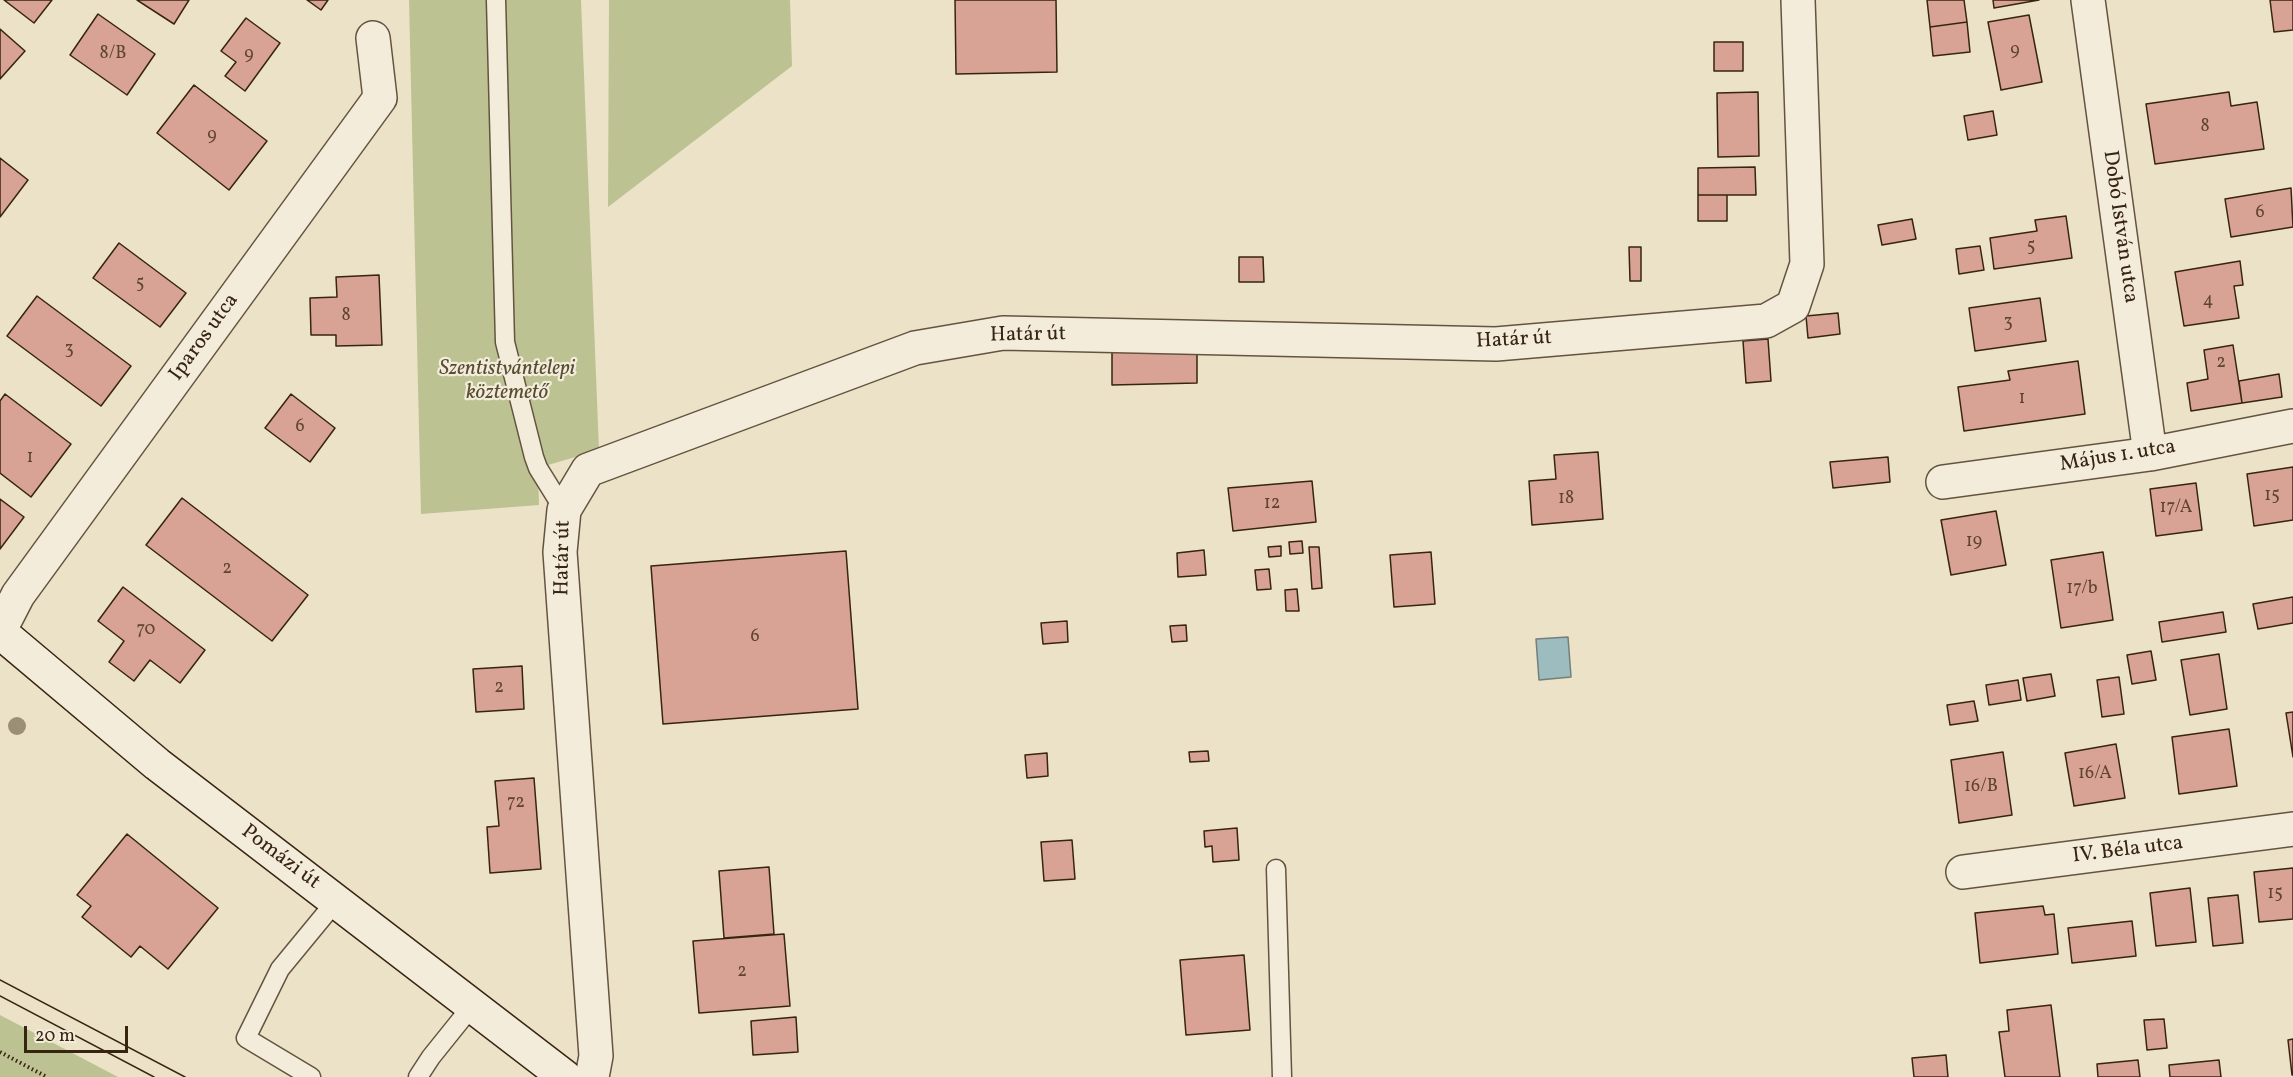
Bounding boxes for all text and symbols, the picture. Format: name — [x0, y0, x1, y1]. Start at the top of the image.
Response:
house number: 9 — [2010, 41, 2020, 63]
house number: 8/B — [100, 44, 126, 66]
house number: 9 — [244, 45, 254, 67]
house number: 8 — [2200, 117, 2210, 139]
house number: 9 — [207, 126, 217, 148]
street label: Dobó István utca — [2096, 149, 2142, 305]
house number: 6 — [2255, 203, 2265, 225]
house number: 5 — [2027, 237, 2035, 259]
house number: 5 — [136, 274, 144, 296]
street label: Iparos utca — [165, 289, 245, 387]
house number: 4 — [2203, 291, 2213, 313]
house number: 8 — [341, 306, 351, 328]
house number: 3 — [2003, 313, 2013, 335]
street label: Határ út — [990, 323, 1066, 349]
street label: Határ út — [1475, 326, 1553, 356]
house number: 3 — [64, 340, 74, 362]
house number: 2 — [2216, 353, 2226, 375]
park label: Szentistvántelepi köztemető — [439, 357, 575, 407]
house number: 1 — [2019, 389, 2025, 411]
house number: 6 — [295, 417, 305, 439]
street label: Május 1. utca — [2058, 435, 2178, 479]
house number: 1 — [27, 448, 33, 470]
house number: 15 — [2264, 486, 2280, 508]
house number: 18 — [1558, 489, 1574, 511]
house number: 12 — [1264, 494, 1280, 516]
house number: 17/A — [2160, 498, 2192, 520]
street label: Határ út — [551, 520, 577, 596]
house number: 19 — [1966, 532, 1982, 554]
house number: 2 — [222, 559, 232, 581]
house number: 17/b — [2066, 579, 2098, 601]
house number: 70 — [137, 620, 155, 642]
house number: 6 — [750, 627, 760, 649]
house number: 2 — [494, 678, 504, 700]
house number: 16/A — [2078, 764, 2112, 786]
house number: 16/B — [1964, 777, 1998, 799]
house number: 72 — [507, 793, 525, 815]
street label: Pomázi út — [236, 820, 324, 896]
street label: IV. Béla utca — [2071, 832, 2185, 870]
house number: 15 — [2267, 884, 2283, 906]
house number: 2 — [737, 962, 747, 984]
scale bar — [27, 1014, 130, 1052]
text: 20 m — [35, 1024, 75, 1049]

